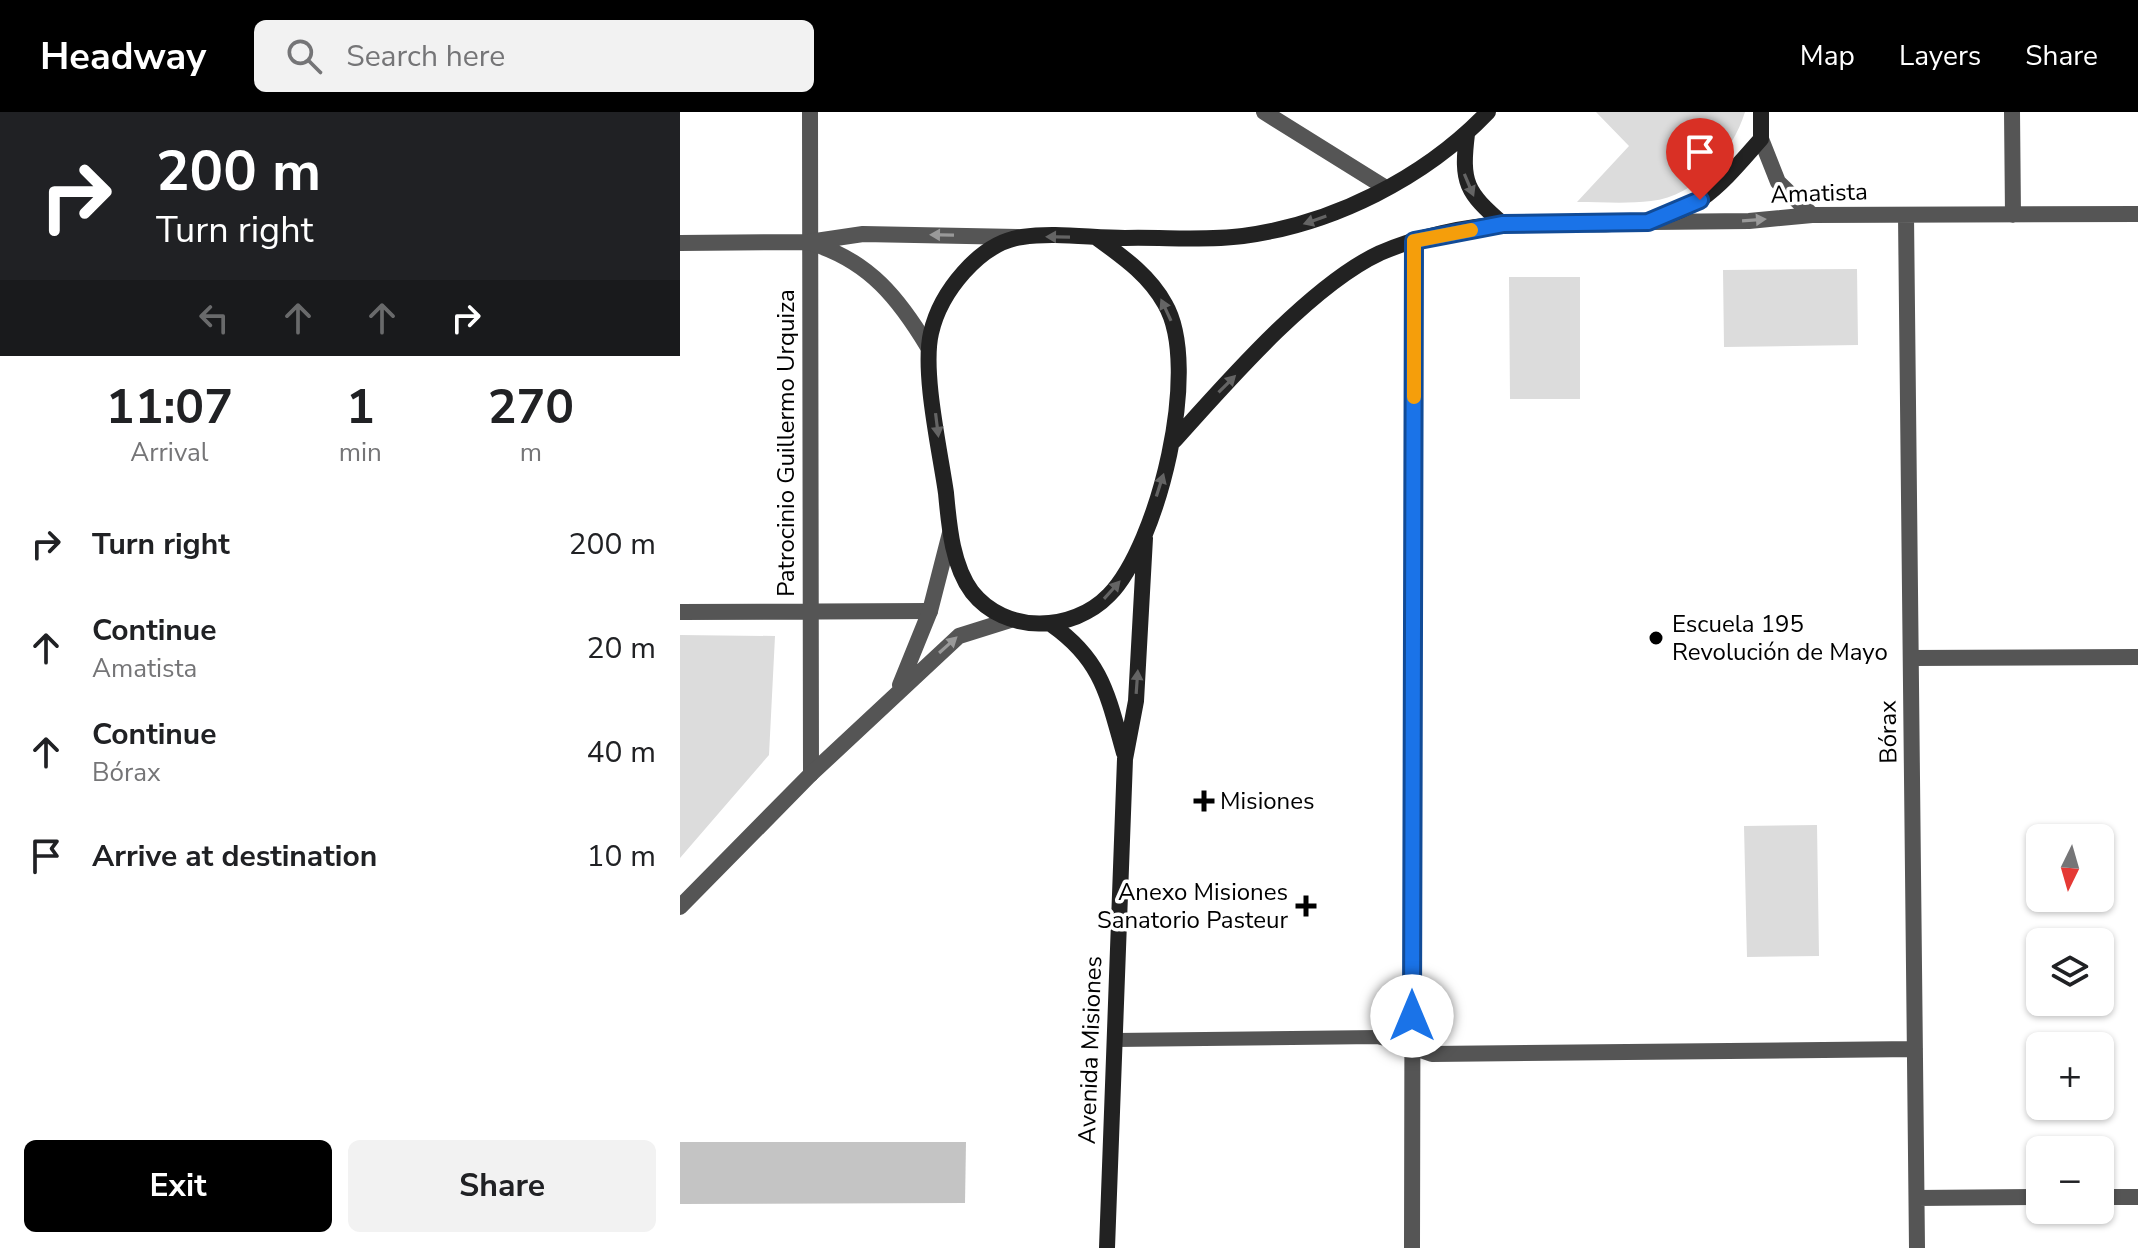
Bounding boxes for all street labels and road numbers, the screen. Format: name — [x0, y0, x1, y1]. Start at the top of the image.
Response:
street label: Amatista — [1770, 175, 1868, 211]
street label: Patrocinio Guillermo Urquiza — [770, 289, 802, 597]
street label: Bórax — [1871, 700, 1905, 764]
street label: Avenida Misiones — [1071, 955, 1109, 1145]

